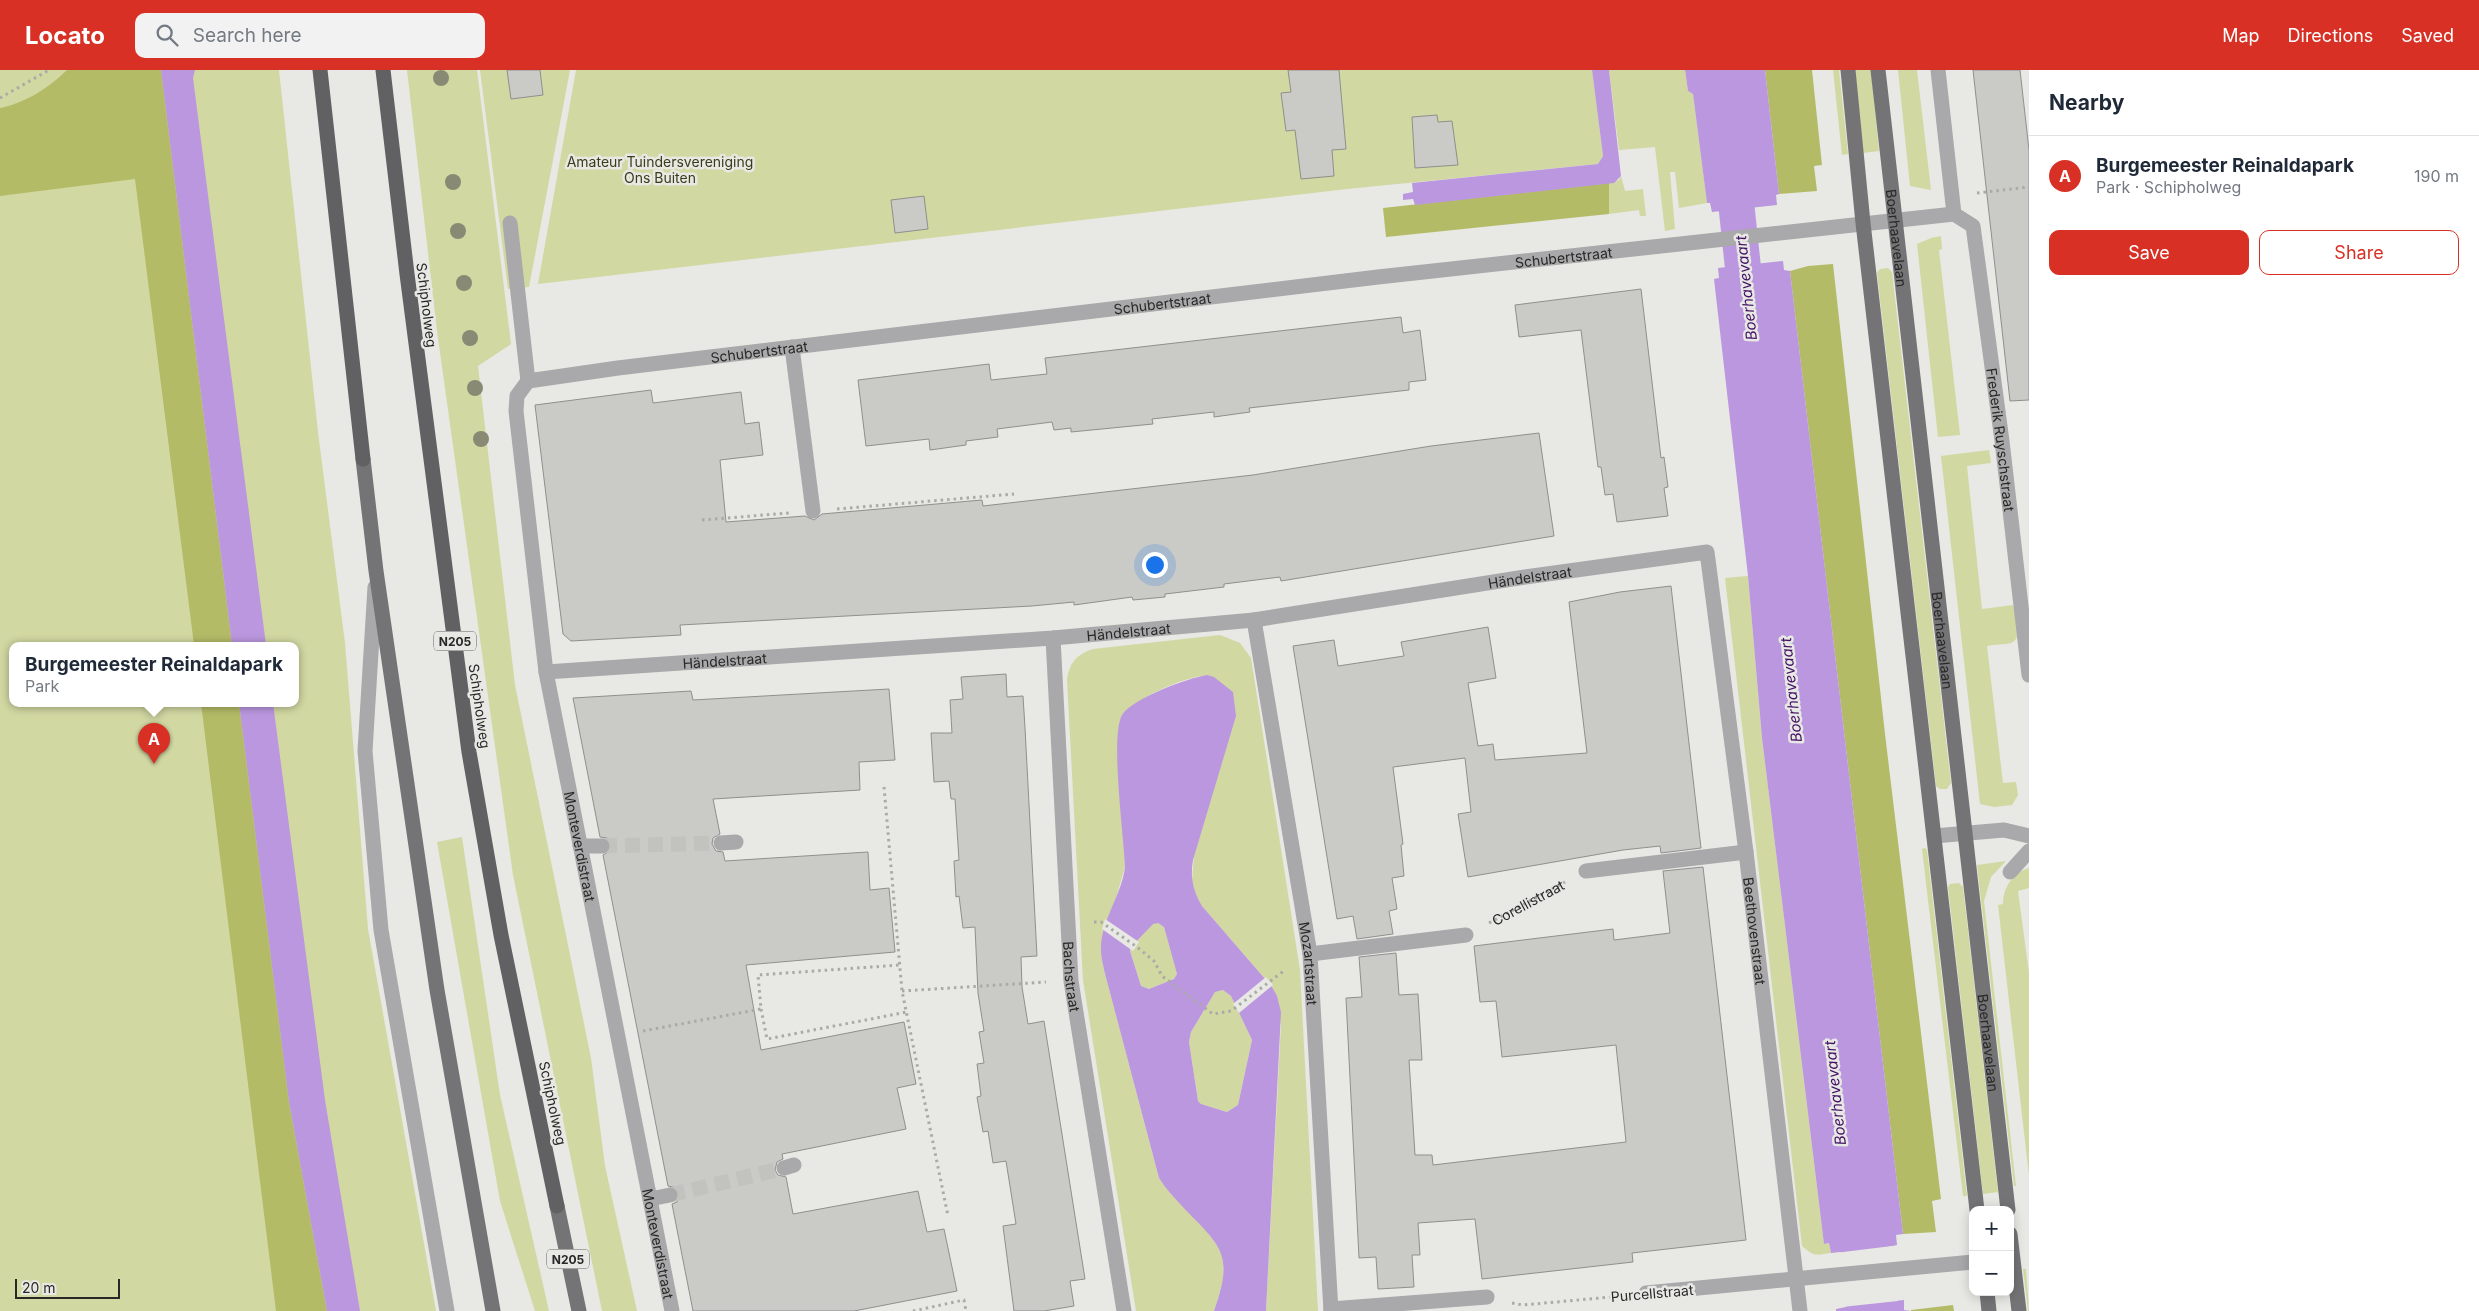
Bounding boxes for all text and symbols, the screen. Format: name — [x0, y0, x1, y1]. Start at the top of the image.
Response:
search box — [135, 13, 485, 58]
text: Locato — [25, 21, 105, 50]
icon: search — [153, 21, 181, 49]
text: Search here — [193, 24, 301, 47]
text: Map — [2222, 25, 2260, 46]
text: Directions — [2288, 25, 2373, 46]
text: Saved — [2401, 25, 2454, 46]
text: Nearby — [2049, 90, 2124, 115]
park label: Amateur Tuindersvereniging Ons Buiten — [567, 153, 753, 186]
text: Burgemeester Reinaldapark — [2096, 154, 2354, 177]
text: A — [2059, 166, 2071, 186]
text: 190 m — [2414, 166, 2459, 186]
text: Park · Schipholweg — [2096, 177, 2241, 197]
street label: Boerhaavelaan — [1883, 188, 1911, 288]
button: Save — [2049, 230, 2249, 275]
button: Share — [2259, 230, 2459, 275]
water label: Boerhavevaart — [1731, 234, 1761, 341]
street label: Schubertstraat — [1514, 243, 1613, 270]
street label: Schipholweg — [413, 262, 441, 348]
street label: Schubertstraat — [1113, 289, 1212, 317]
street label: Schubertstraat — [709, 337, 809, 365]
street label: Frederik Ruyschstraat — [1984, 367, 2019, 513]
your location — [1142, 552, 1168, 578]
street label: Händelstraat — [1487, 562, 1573, 591]
street label: Boerhaavelaan — [1929, 591, 1957, 690]
street label: Händelstraat — [1086, 619, 1172, 643]
road number: N205 — [434, 632, 476, 650]
water label: Boerhavevaart — [1776, 636, 1806, 743]
popup — [9, 642, 299, 707]
street label: Händelstraat — [682, 649, 768, 671]
text: Burgemeester Reinaldapark — [25, 653, 283, 676]
street label: Schipholweg — [466, 663, 494, 749]
text: Park — [25, 676, 59, 696]
pin: A — [138, 723, 170, 764]
street label: Monteverdistraat — [561, 790, 600, 903]
street label: Corellistraat — [1489, 876, 1567, 928]
street label: Beethovenstraat — [1741, 876, 1770, 986]
street label: Mozartstraat — [1296, 920, 1322, 1006]
street label: Bachstraat — [1060, 941, 1084, 1013]
street label: Boerhaavelaan — [1975, 993, 2003, 1092]
water label: Boerhavevaart — [1820, 1039, 1850, 1146]
street label: Schipholweg — [536, 1060, 570, 1146]
street label: Monteverdistraat — [640, 1187, 678, 1301]
map controls — [1969, 1206, 2014, 1296]
button: + — [1969, 1206, 2014, 1251]
road number: N205 — [547, 1250, 589, 1268]
button: − — [1969, 1251, 2014, 1296]
scale bar — [15, 1276, 120, 1299]
text: 20 m — [22, 1279, 56, 1296]
street label: Purcellstraat — [1610, 1281, 1694, 1305]

